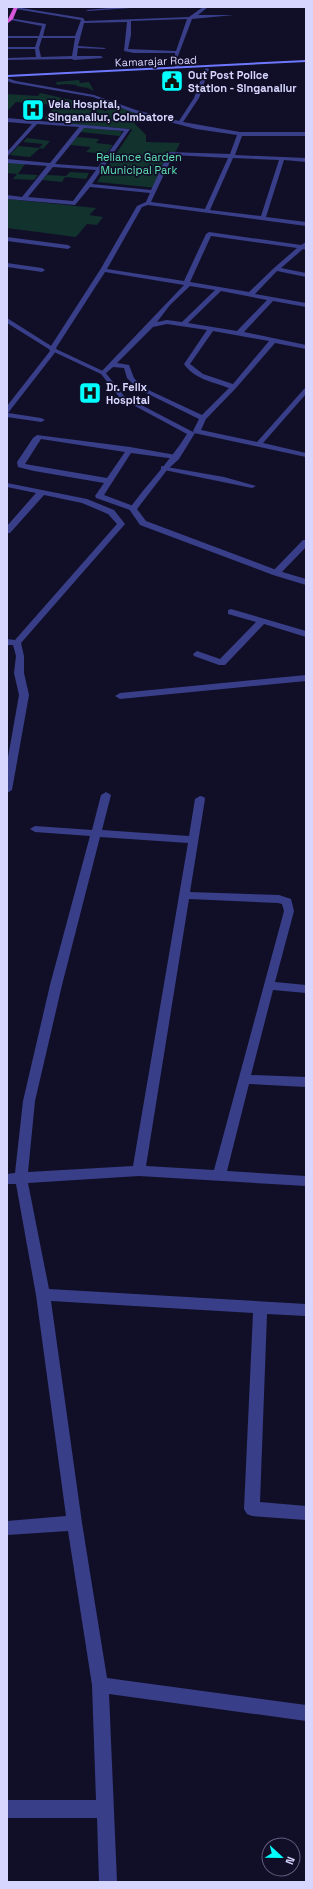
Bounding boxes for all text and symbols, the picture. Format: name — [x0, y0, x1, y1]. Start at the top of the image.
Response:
street label: Kamarajar Road — [115, 53, 197, 69]
public building icon: Out Post Police Station - Singanallur — [159, 68, 185, 94]
place label: Out Post Police Station - Singanallur — [188, 68, 297, 95]
hospital icon: Vela Hospital, Singanallur, Coimbatore — [20, 97, 46, 123]
place label: Vela Hospital, Singanallur, Coimbatore — [48, 97, 174, 124]
park label: Reliance Garden Municipal Park — [96, 150, 182, 177]
hospital icon: Dr. Felix Hospital — [77, 380, 103, 406]
place label: Dr. Felix Hospital — [106, 380, 150, 407]
north arrow — [261, 1837, 301, 1877]
text: N — [282, 1855, 298, 1867]

